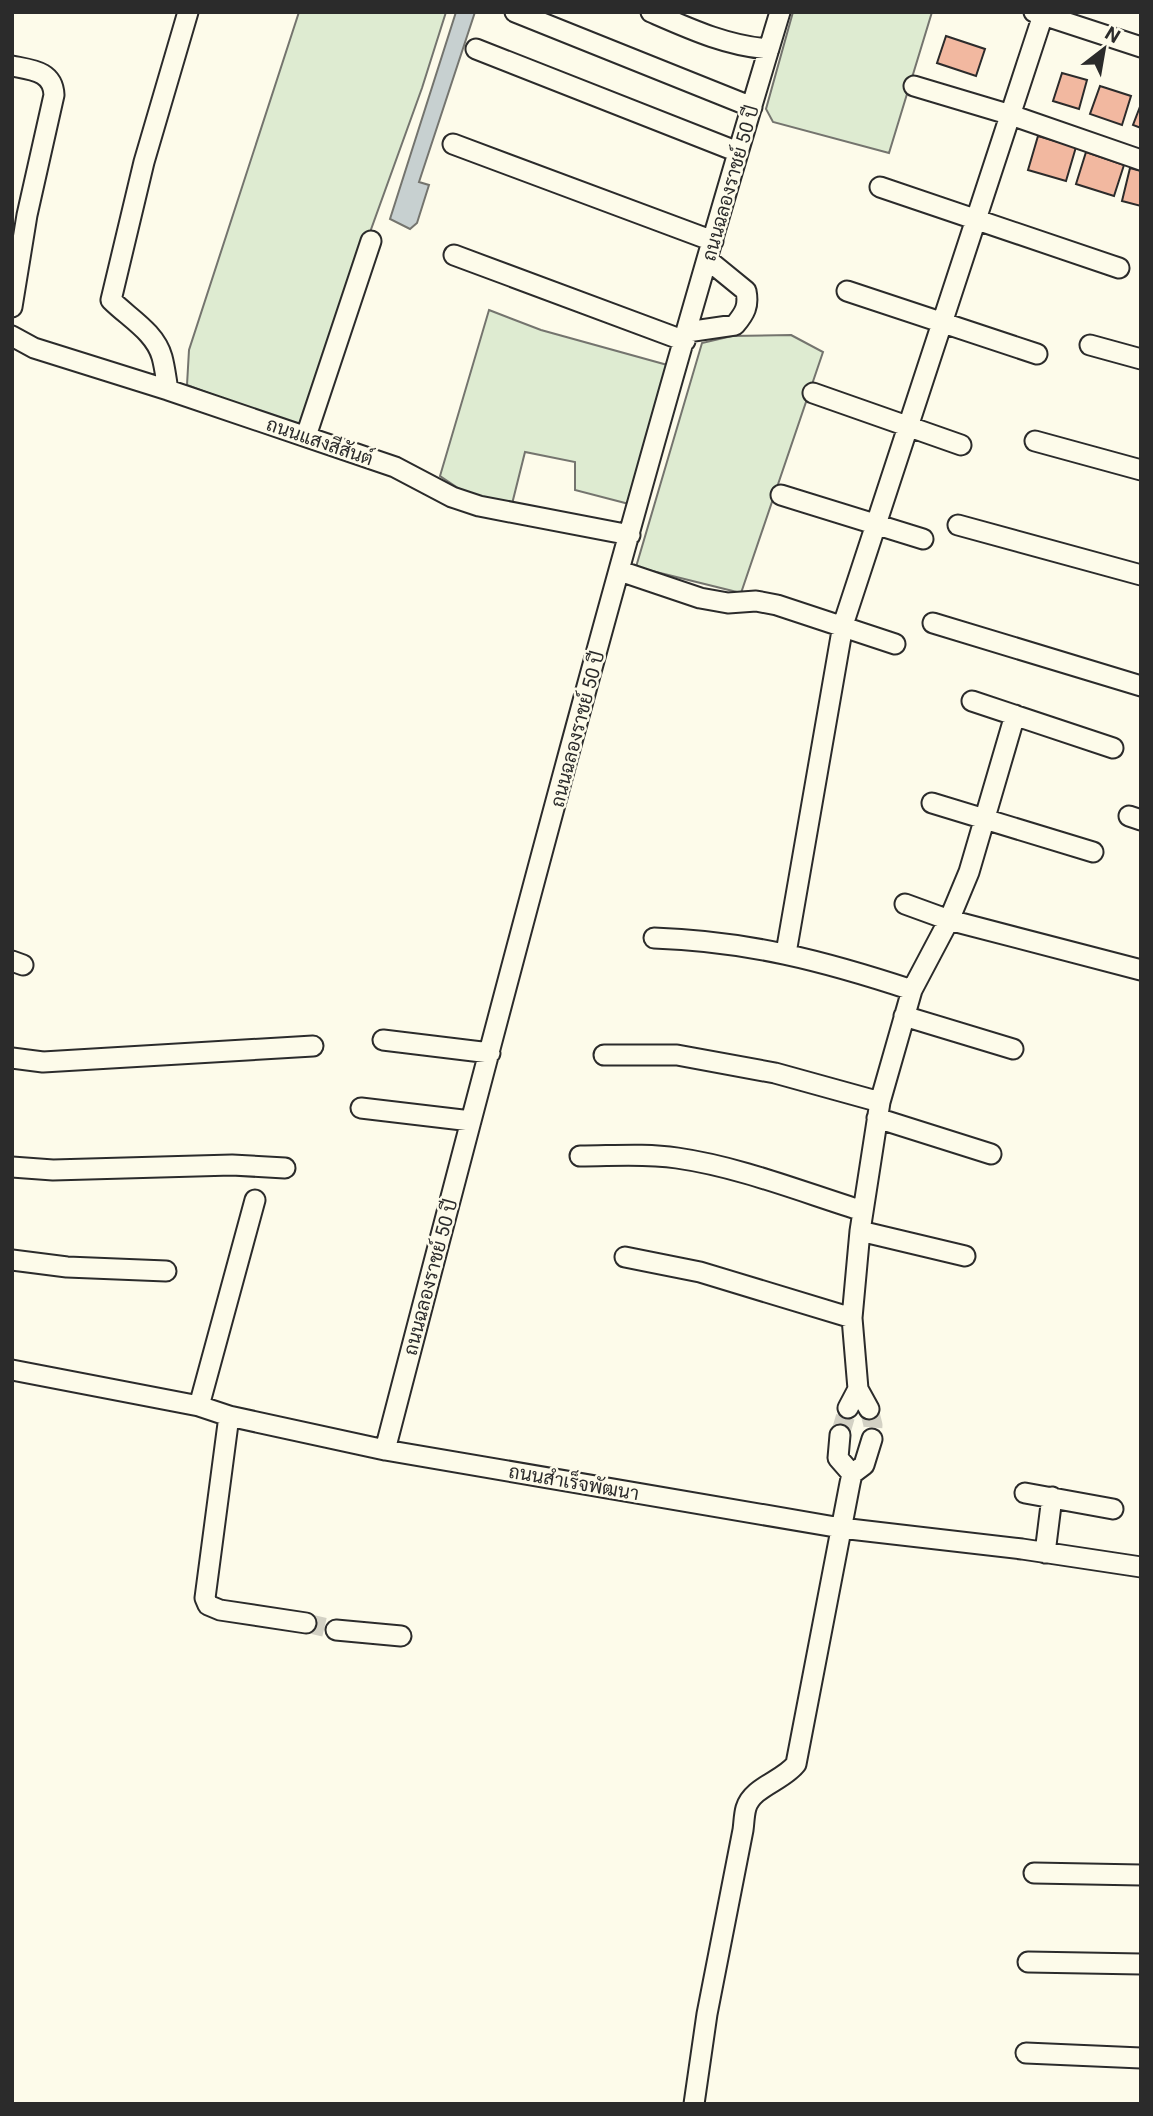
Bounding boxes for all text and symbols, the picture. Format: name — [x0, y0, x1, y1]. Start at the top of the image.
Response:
north arrow — [1069, 14, 1139, 84]
text: N — [1101, 22, 1124, 48]
street label: ถนนฉลองราชย์ 50 ปี — [696, 102, 764, 264]
street label: ถนนแสงสีสันต์ — [263, 411, 377, 471]
street label: ถนนฉลองราชย์ 50 ปี — [545, 648, 609, 810]
street label: ถนนฉลองราชย์ 50 ปี — [398, 1196, 462, 1358]
street label: ถนนสำเร็จพัฒนา — [507, 1458, 641, 1505]

